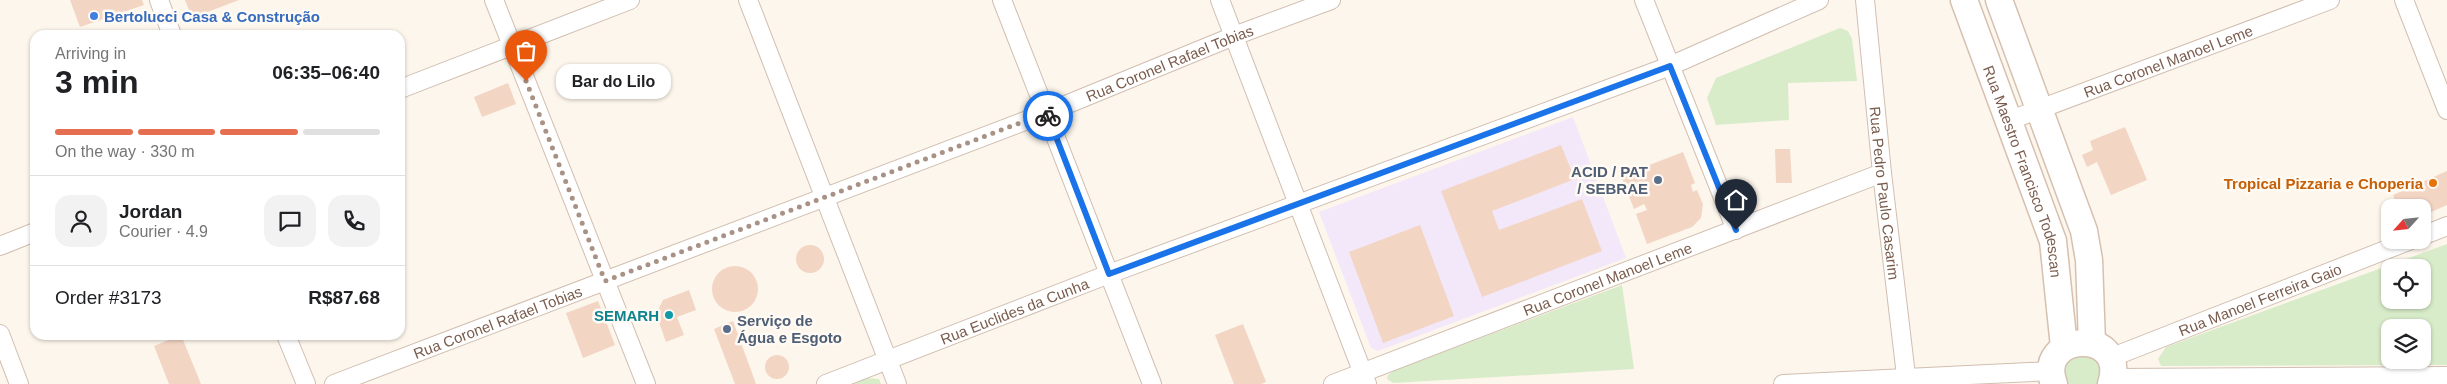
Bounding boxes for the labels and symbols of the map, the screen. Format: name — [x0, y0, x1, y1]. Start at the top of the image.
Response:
place label: Bertolucci Casa & Construção — [104, 8, 320, 25]
marker: Bertolucci Casa & Construção — [88, 10, 100, 22]
street label: Rua Coronel Rafael Tobias — [1083, 21, 1255, 104]
street label: Rua Coronel Manoel Leme — [2081, 21, 2255, 100]
pin — [505, 30, 547, 81]
street label: Rua Maestro Francisco Todescan — [1980, 63, 2065, 278]
callout: Bar do Lilo — [556, 64, 671, 98]
courier — [1023, 91, 1073, 141]
street label: Rua Pedro Paulo Casarim — [1867, 105, 1903, 281]
place label: ACID / PAT / SEBRAE — [1571, 163, 1648, 197]
marker: ACID / PAT / SEBRAE — [1652, 174, 1664, 186]
place label: Tropical Pizzaria e Choperia — [2224, 175, 2424, 192]
marker: Tropical Pizzaria e Choperia — [2427, 177, 2439, 189]
pin — [1715, 179, 1757, 230]
north arrow — [2381, 199, 2431, 249]
street label: Rua Coronel Manoel Leme — [1521, 238, 1694, 319]
street label: Rua Manoel Ferreira Gaio — [2176, 260, 2344, 339]
street label: Rua Euclides da Cunha — [938, 274, 1091, 347]
street label: Rua Coronel Rafael Tobias — [411, 282, 584, 362]
place label: SEMARH — [594, 307, 659, 324]
marker: SEMARH — [663, 309, 675, 321]
place label: Serviço de Água e Esgoto — [737, 312, 842, 346]
marker: Serviço de Água e Esgoto — [721, 323, 733, 335]

